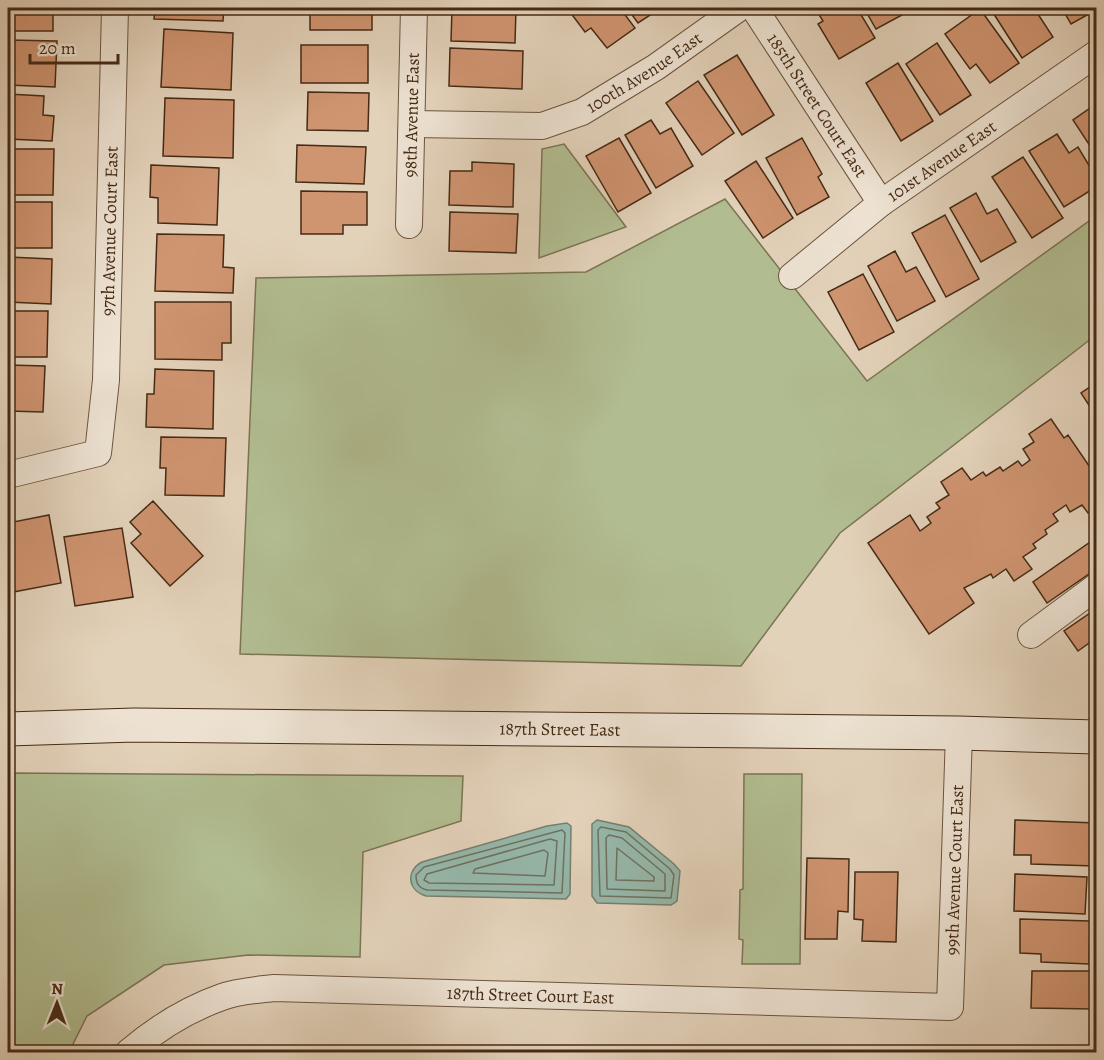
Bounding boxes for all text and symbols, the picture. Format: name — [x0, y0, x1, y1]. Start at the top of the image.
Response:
street label: 100th Avenue East — [582, 26, 707, 119]
scale bar — [30, 27, 118, 65]
street label: 185th Street Court East — [762, 28, 873, 182]
text: 20 m — [39, 36, 76, 60]
street label: 98th Avenue East — [398, 52, 425, 178]
street label: 101st Avenue East — [882, 115, 1001, 207]
street label: 97th Avenue Court East — [96, 146, 124, 316]
street label: 187th Street East — [499, 717, 621, 742]
street label: 99th Avenue Court East — [940, 784, 969, 956]
north arrow — [27, 973, 87, 1033]
text: N — [51, 978, 64, 1000]
street label: 187th Street Court East — [446, 981, 614, 1010]

